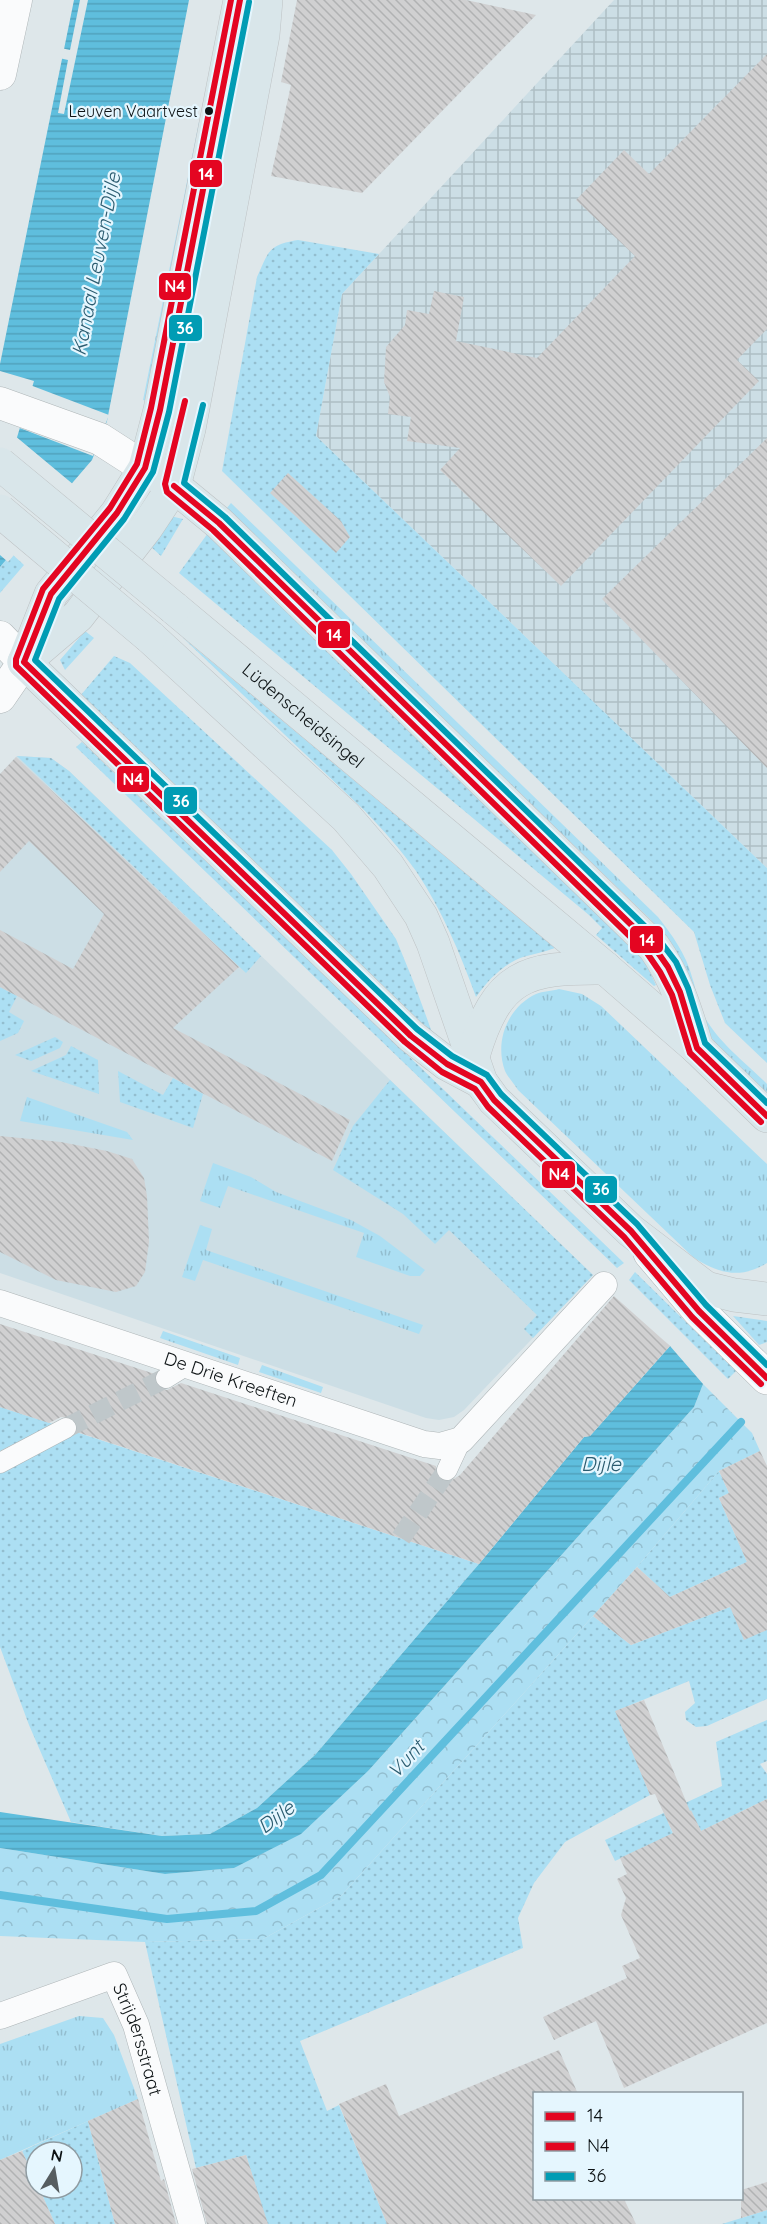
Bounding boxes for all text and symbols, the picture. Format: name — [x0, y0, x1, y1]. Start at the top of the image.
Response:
place label: Leuven Vaartvest — [68, 101, 198, 121]
marker: Leuven Vaartvest — [203, 105, 215, 117]
line badge: 14 — [189, 159, 223, 188]
text: 14 — [198, 164, 214, 184]
water label: Kanaal Leuven-Dijle — [66, 170, 126, 358]
line badge: N4 — [158, 272, 192, 301]
text: N4 — [164, 276, 186, 296]
line badge: 36 — [168, 314, 203, 342]
text: 36 — [176, 318, 194, 338]
line badge: 14 — [317, 620, 351, 649]
text: 14 — [326, 625, 342, 645]
street label: Lüdenscheidsingel — [237, 658, 369, 773]
line badge: N4 — [116, 765, 150, 793]
text: N4 — [122, 769, 144, 789]
line badge: 36 — [163, 786, 198, 815]
text: 36 — [172, 791, 190, 811]
line badge: 14 — [629, 925, 664, 954]
text: 14 — [639, 930, 655, 950]
line badge: N4 — [541, 1160, 576, 1189]
text: N4 — [548, 1164, 570, 1184]
line badge: 36 — [584, 1175, 618, 1204]
text: 36 — [592, 1179, 610, 1199]
street label: De Drie Kreeften — [161, 1346, 300, 1412]
water label: Dijle — [581, 1451, 622, 1476]
water label: Vunt — [382, 1733, 431, 1783]
water label: Dijle — [252, 1794, 300, 1839]
street label: Strijdersstraat — [108, 1979, 167, 2098]
legend — [533, 2092, 743, 2200]
text: 14 — [587, 2104, 603, 2127]
text: N4 — [587, 2134, 610, 2157]
north arrow — [24, 2140, 84, 2200]
text: N — [49, 2144, 65, 2166]
text: 36 — [587, 2164, 606, 2187]

